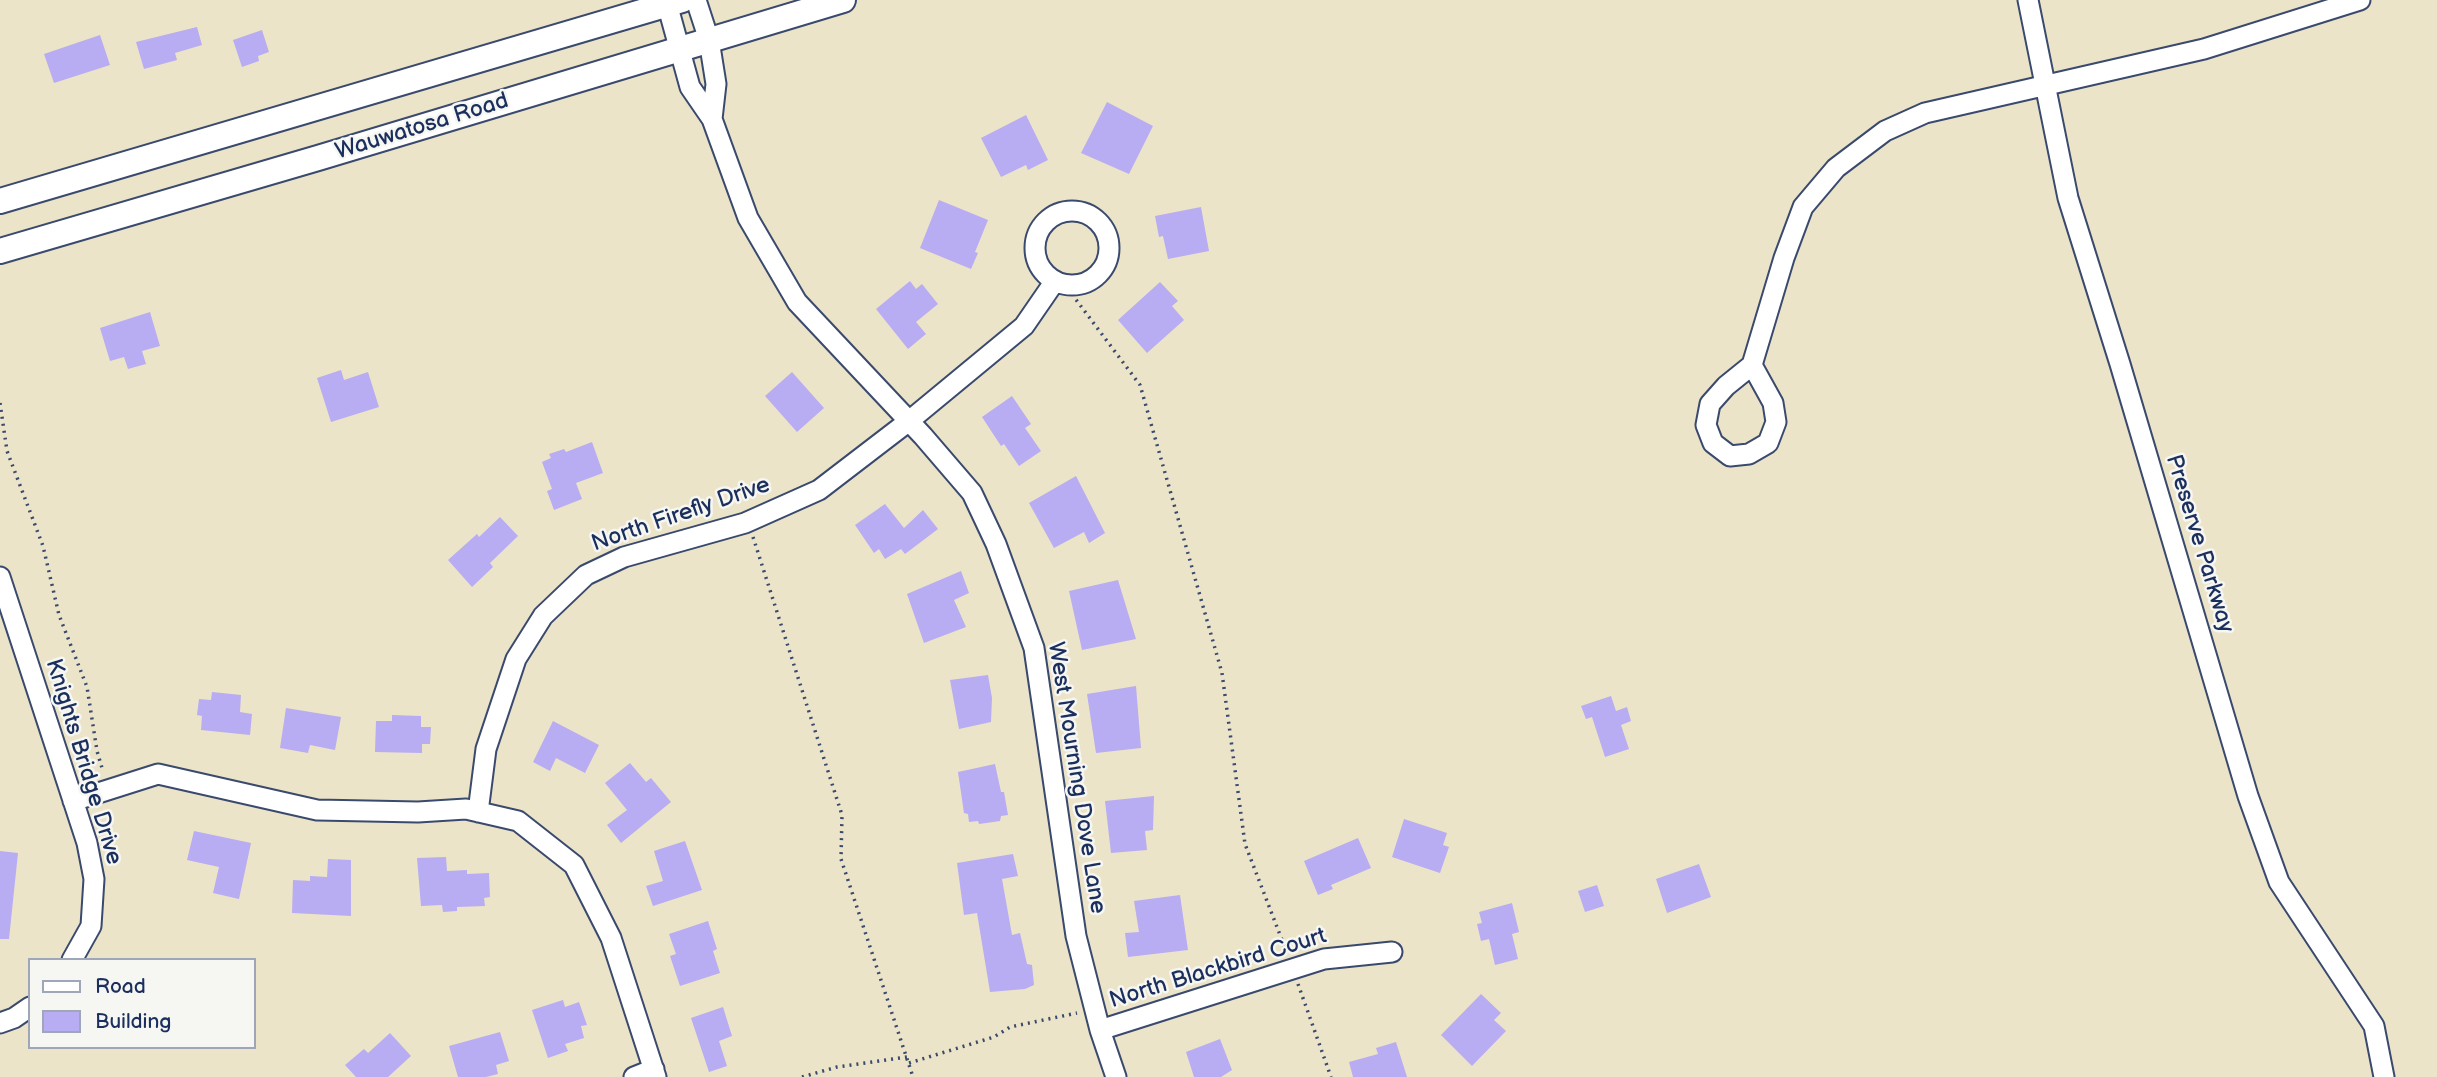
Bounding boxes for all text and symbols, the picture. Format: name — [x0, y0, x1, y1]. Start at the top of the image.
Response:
street label: Wauwatosa Road — [332, 88, 512, 166]
street label: Preserve Parkway — [2159, 452, 2239, 636]
street label: North Firefly Drive — [588, 472, 774, 558]
street label: West Mourning Dove Lane — [1041, 640, 1111, 916]
street label: Knights Bridge Drive — [39, 656, 127, 868]
street label: North Blackbird Court — [1106, 923, 1330, 1015]
legend — [28, 958, 256, 1049]
text: Road — [95, 974, 146, 999]
text: Building — [95, 1009, 171, 1034]

